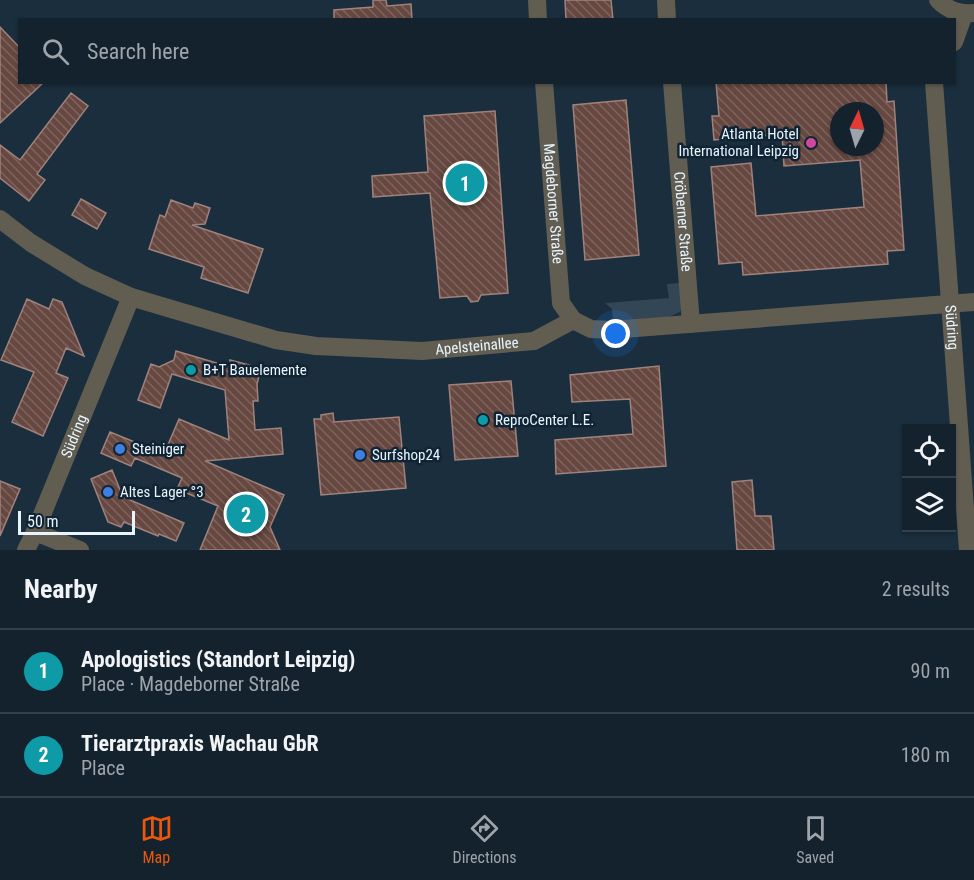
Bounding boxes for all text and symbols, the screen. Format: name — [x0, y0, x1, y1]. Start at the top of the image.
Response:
search box — [18, 18, 956, 84]
icon: search — [39, 35, 72, 68]
text: Search here — [87, 39, 189, 64]
north arrow — [830, 102, 884, 156]
place label: Atlanta Hotel International Leipzig — [678, 125, 799, 160]
marker: Atlanta Hotel International Leipzig — [804, 136, 818, 150]
street label: Magdeborner Straße — [540, 143, 567, 265]
pin: 1 — [446, 160, 484, 206]
street label: Cröberner Straße — [670, 171, 696, 272]
street label: Südring — [941, 304, 962, 351]
your location — [601, 319, 630, 348]
street label: Apelsteinallee — [434, 333, 519, 359]
place label: B+T Bauelemente — [203, 361, 307, 379]
marker: B+T Bauelemente — [184, 363, 198, 377]
place label: ReproCenter L.E. — [495, 411, 594, 429]
street label: Südring — [57, 412, 91, 460]
marker: ReproCenter L.E. — [476, 413, 490, 427]
map controls — [902, 424, 956, 532]
button: locate — [902, 424, 956, 478]
place label: Steiniger — [132, 440, 185, 458]
marker: Steiniger — [113, 442, 127, 456]
place label: Surfshop24 — [372, 446, 440, 464]
marker: Surfshop24 — [353, 448, 367, 462]
button: layers — [902, 478, 956, 532]
place label: Altes Lager °3 — [120, 483, 204, 501]
marker: Altes Lager °3 — [101, 485, 115, 499]
pin: 2 — [226, 492, 266, 536]
scale bar — [18, 508, 135, 536]
text: 50 m — [27, 512, 59, 531]
text: Nearby — [24, 574, 98, 604]
text: 2 results — [882, 577, 950, 601]
text: Apologistics (Standort Leipzig) — [81, 647, 355, 672]
text: 1 — [38, 659, 49, 683]
text: 90 m — [911, 659, 950, 683]
text: Place · Magdeborner Straße — [81, 672, 300, 696]
text: Tierarztpraxis Wachau GbR — [81, 731, 319, 756]
text: 2 — [38, 743, 49, 767]
text: 180 m — [901, 743, 950, 767]
text: Place — [81, 756, 125, 780]
tab: Map — [140, 812, 173, 867]
tab: Directions — [453, 812, 516, 867]
tab: Saved — [796, 812, 834, 867]

